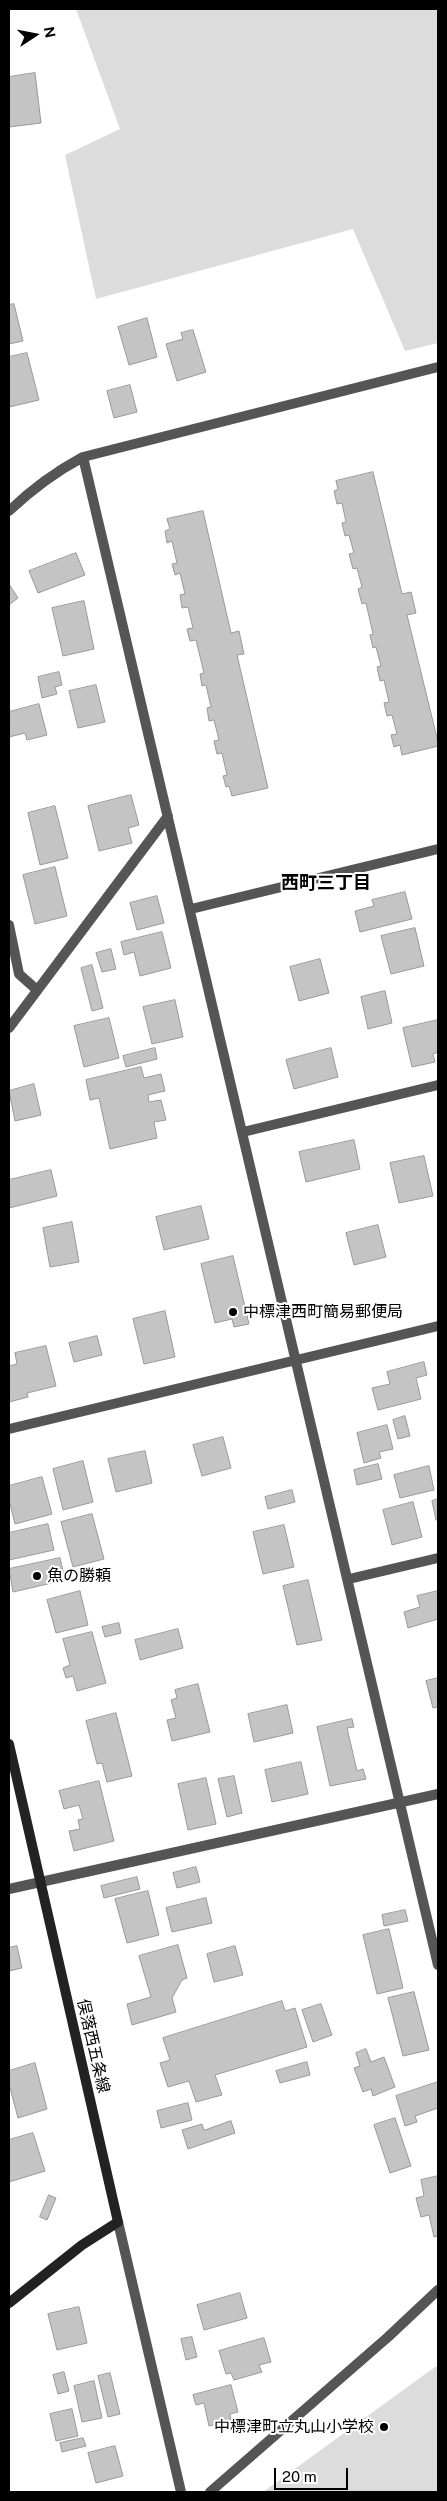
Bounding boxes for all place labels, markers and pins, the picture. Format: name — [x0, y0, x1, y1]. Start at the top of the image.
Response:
place label: 中標津西町簡易郵便局 — [243, 1302, 403, 1322]
marker: 中標津西町簡易郵便局 — [227, 1306, 239, 1318]
place label: 魚の勝頼 — [47, 1566, 111, 1586]
marker: 魚の勝頼 — [31, 1570, 43, 1582]
place label: 中標津町立丸山小学校 — [214, 2417, 374, 2437]
marker: 中標津町立丸山小学校 — [378, 2421, 390, 2433]

